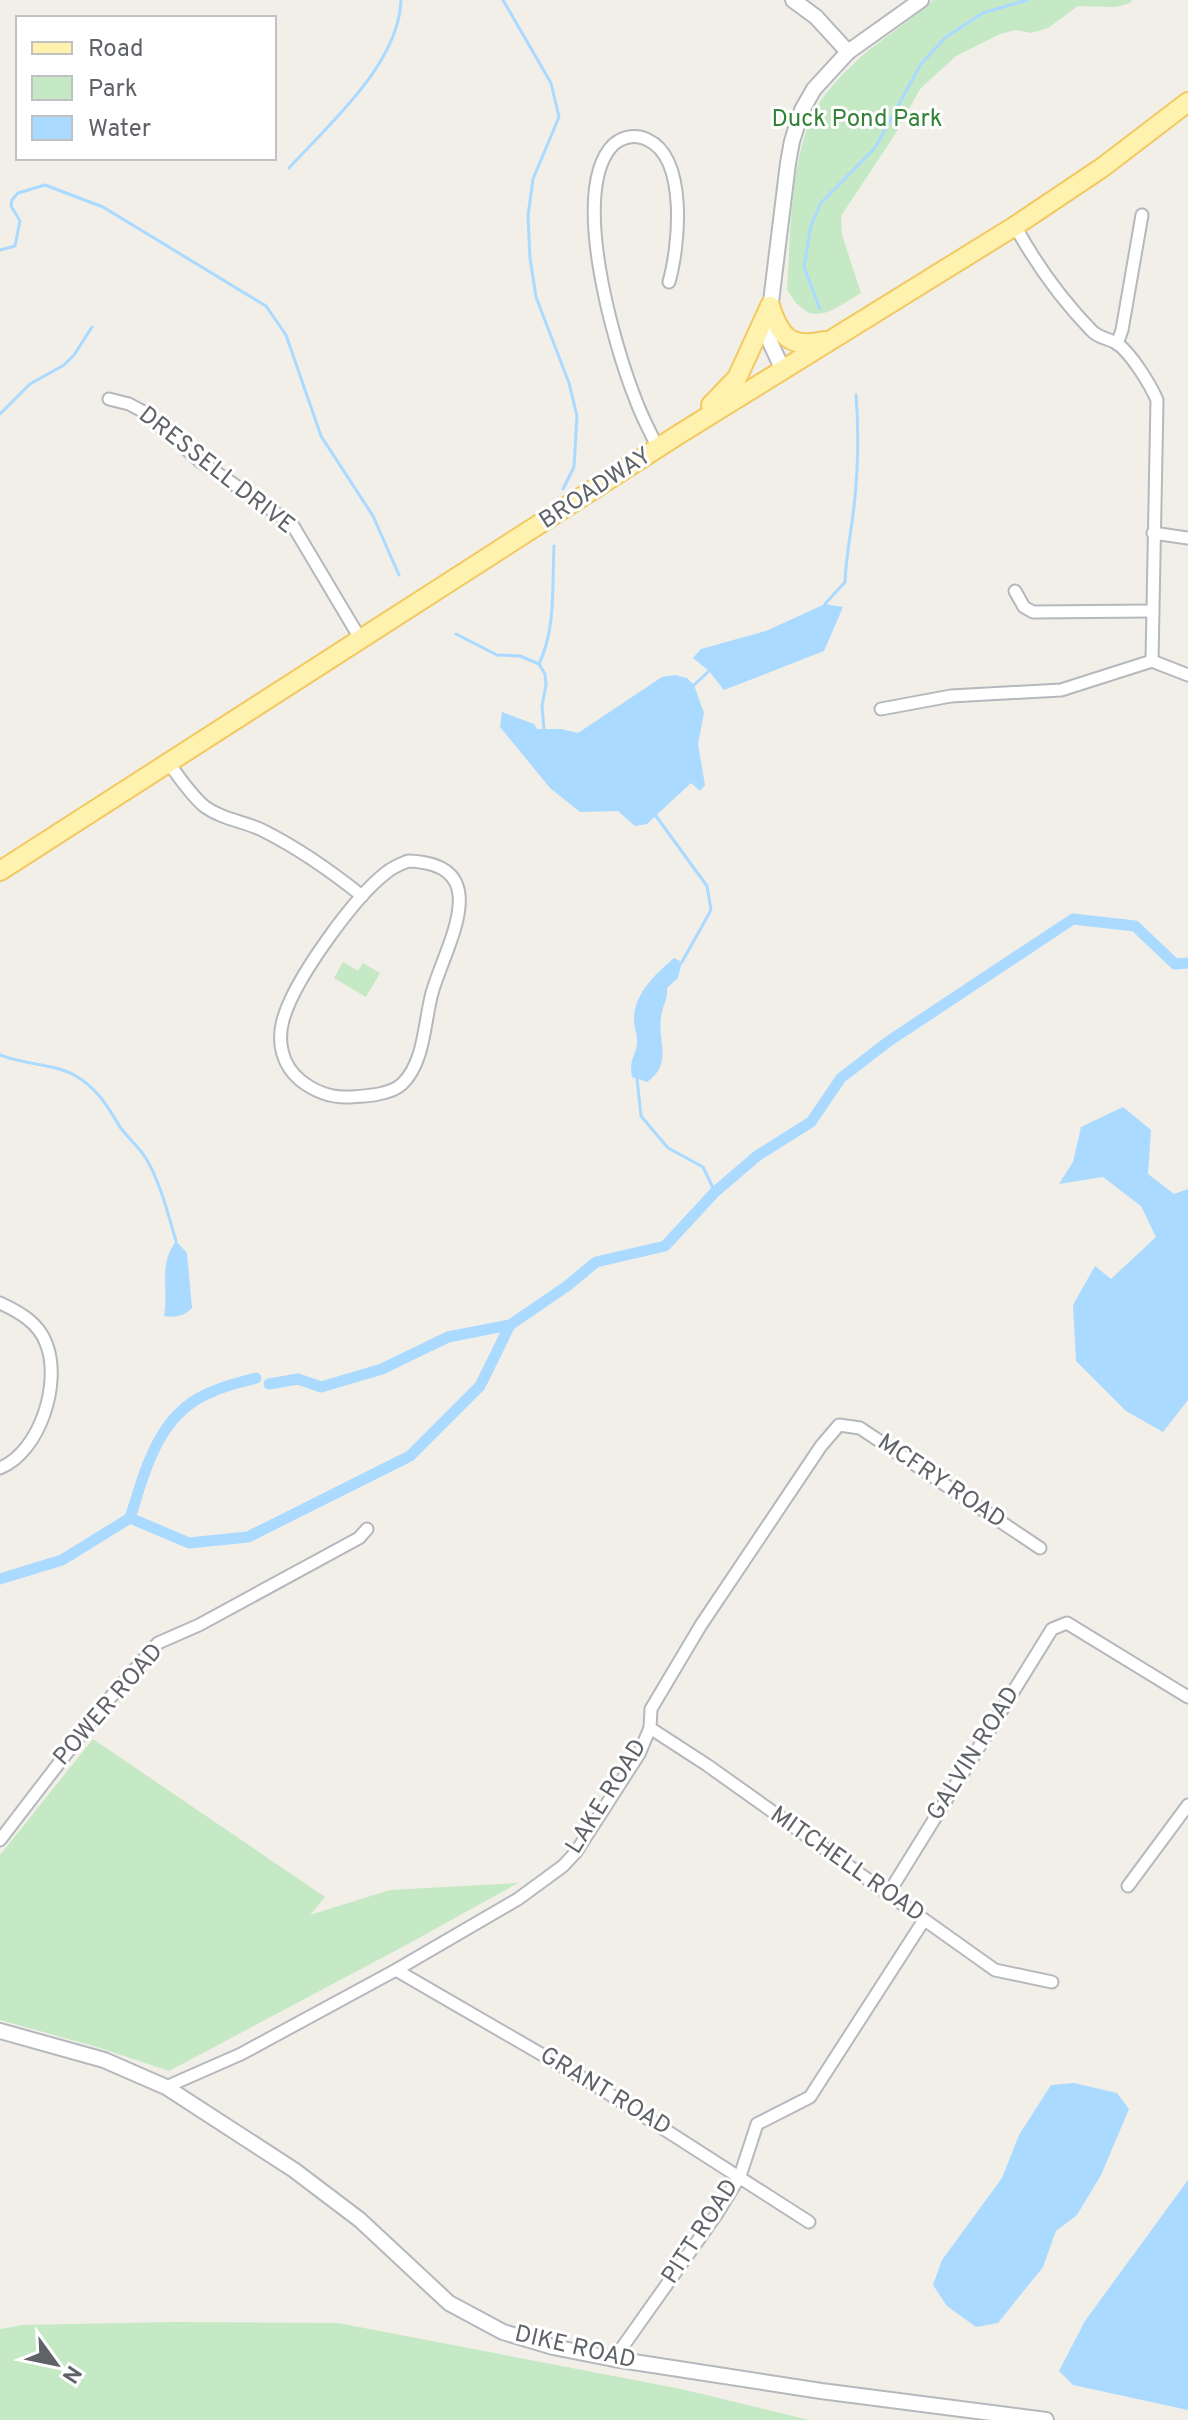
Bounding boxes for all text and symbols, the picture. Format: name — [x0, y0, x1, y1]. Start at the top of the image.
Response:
legend — [16, 16, 276, 160]
text: Road — [88, 35, 144, 65]
text: Park — [88, 75, 138, 105]
park label: Duck Pond Park — [771, 105, 943, 135]
text: Water — [88, 115, 151, 145]
street label: DRESSELL DRIVE — [132, 401, 300, 541]
street label: BROADWAY — [534, 442, 658, 536]
street label: MCFRY ROAD — [871, 1428, 1011, 1536]
street label: POWER ROAD — [48, 1638, 170, 1772]
street label: GALVIN ROAD — [921, 1681, 1027, 1827]
street label: LAKE ROAD — [560, 1734, 654, 1860]
street label: MITCHELL ROAD — [764, 1801, 930, 1929]
street label: GRANT ROAD — [534, 2041, 676, 2143]
street label: PITT ROAD — [656, 2174, 746, 2290]
street label: DIKE ROAD — [512, 2320, 638, 2376]
north arrow — [16, 2324, 96, 2404]
text: N — [55, 2360, 86, 2388]

